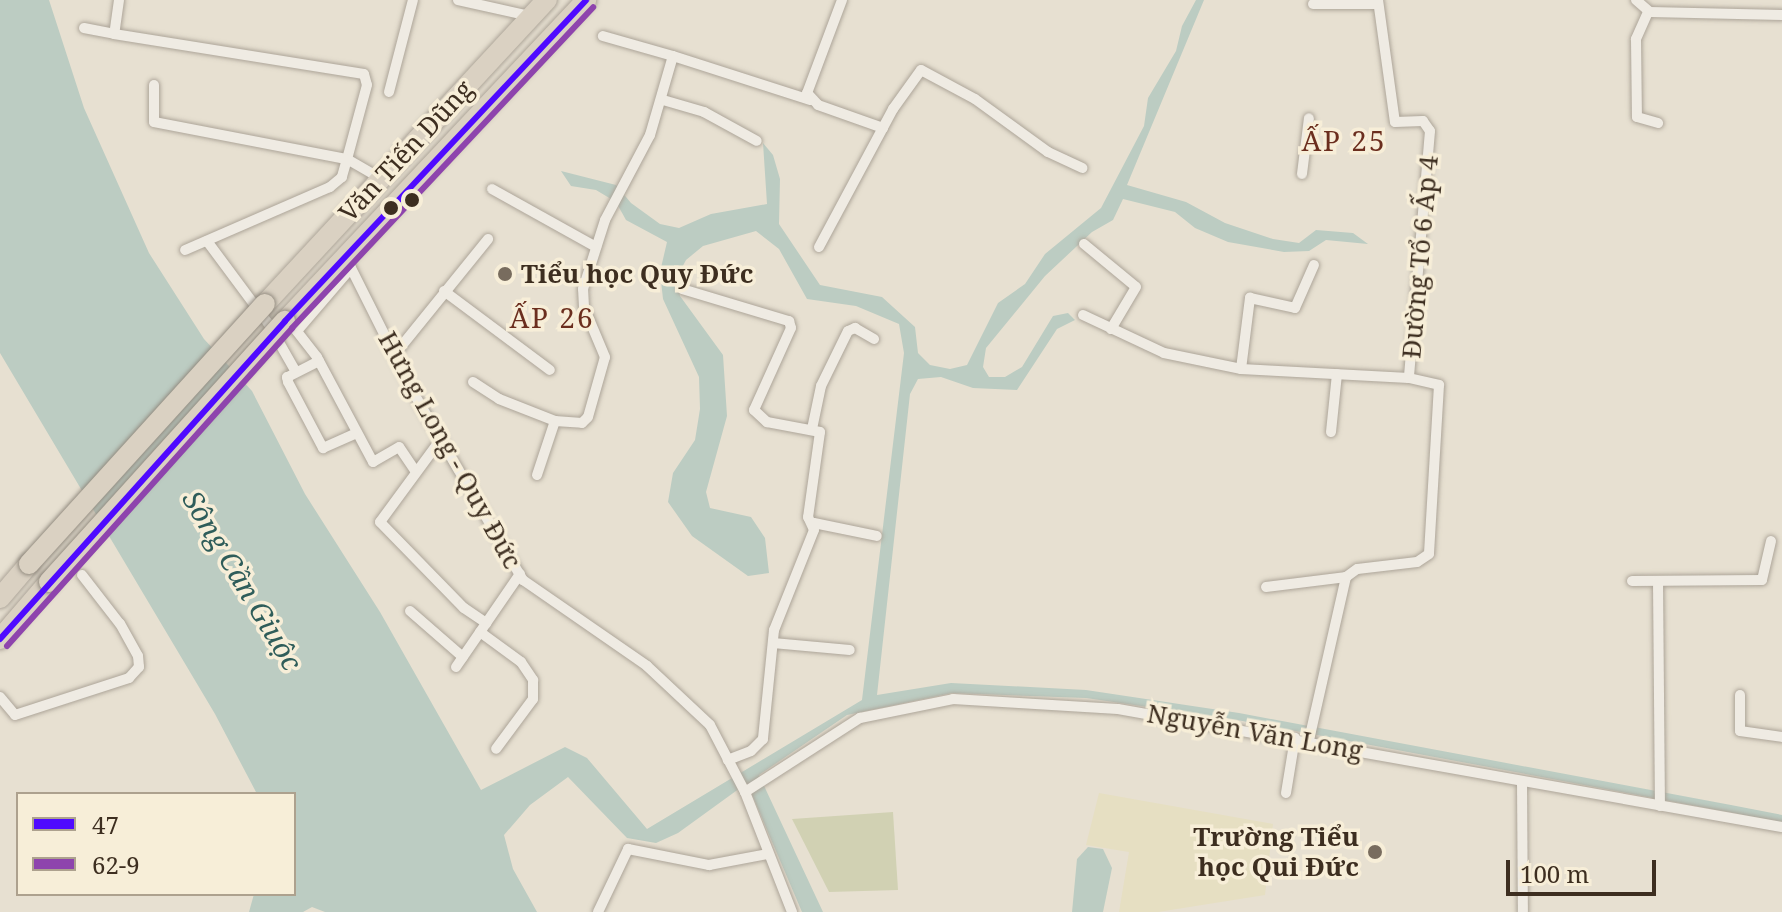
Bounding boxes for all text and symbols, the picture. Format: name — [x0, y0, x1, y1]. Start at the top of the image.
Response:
street label: Văn Tiến Dũng — [333, 74, 479, 228]
district label: ẤP 25 — [1301, 123, 1387, 157]
street label: Đường Tổ 6 Ấp 4 — [1396, 154, 1444, 360]
unlabelled marker — [404, 192, 420, 208]
unlabelled marker — [383, 200, 399, 216]
place label: Tiểu học Quy Đức — [521, 258, 753, 290]
marker: Tiểu học Quy Đức — [496, 265, 514, 283]
district label: ẤP 26 — [509, 300, 595, 334]
street label: Hưng Long - Quy Đức — [372, 326, 528, 574]
water label: Sông Cần Giuộc — [176, 484, 310, 676]
street label: Nguyễn Văn Long — [1145, 698, 1365, 766]
legend — [16, 792, 296, 896]
text: 47 — [92, 808, 119, 841]
place label: Trường Tiểu học Qui Đức — [1193, 821, 1359, 882]
marker: Trường Tiểu học Qui Đức — [1366, 843, 1384, 861]
scale bar — [1510, 844, 1660, 894]
text: 62-9 — [92, 848, 140, 881]
text: 100 m — [1520, 857, 1589, 890]

